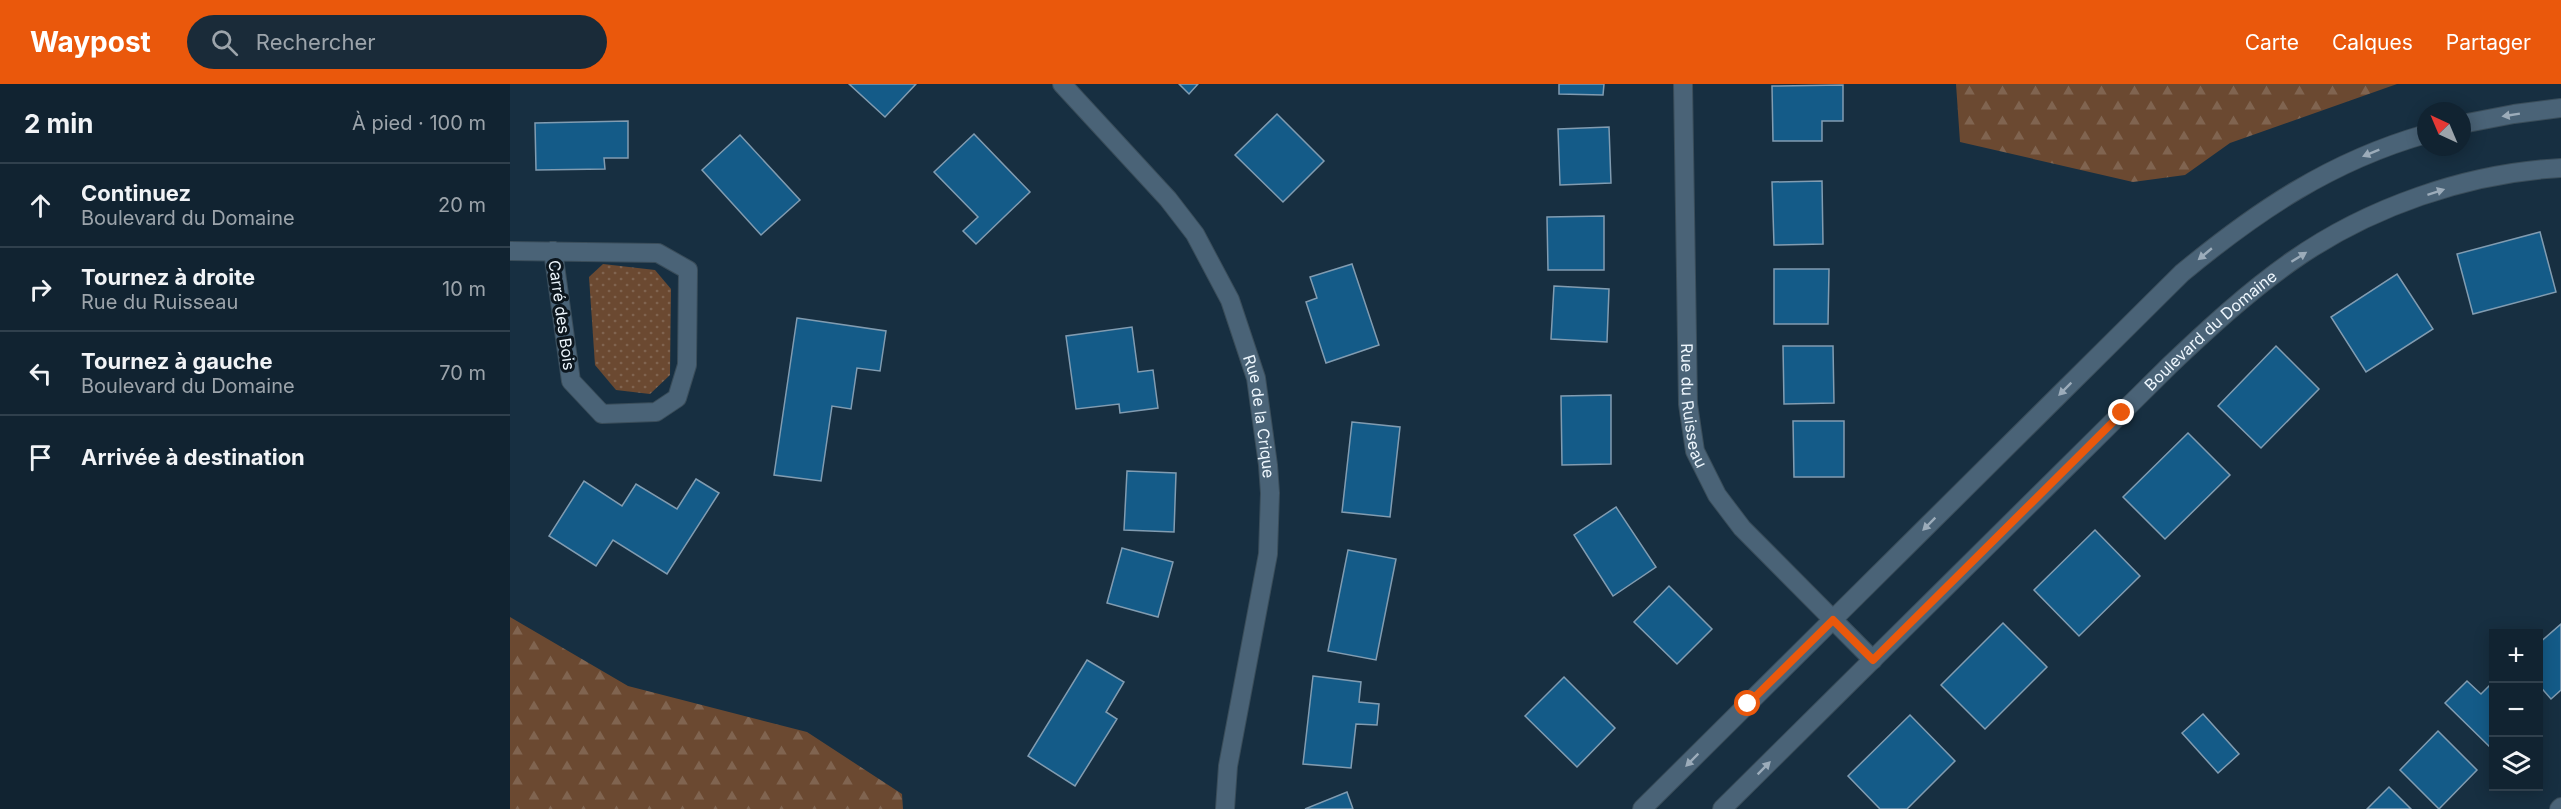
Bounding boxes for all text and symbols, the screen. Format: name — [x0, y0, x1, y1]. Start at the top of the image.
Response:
search box — [187, 15, 607, 69]
text: Waypost — [30, 25, 151, 59]
icon: search — [208, 26, 241, 59]
text: Rechercher — [256, 29, 376, 55]
text: Carte — [2245, 30, 2299, 55]
text: Calques — [2332, 30, 2413, 55]
text: Partager — [2446, 30, 2531, 55]
north arrow — [2417, 102, 2471, 156]
text: 2 min — [24, 108, 94, 139]
one-way arrow — [2502, 110, 2521, 119]
text: À pied · 100 m — [352, 111, 486, 135]
one-way arrow — [2362, 149, 2380, 158]
text: Continuez — [81, 180, 191, 206]
one-way arrow — [2427, 187, 2445, 197]
icon: ahead — [24, 189, 57, 222]
text: 20 m — [438, 193, 486, 217]
text: Boulevard du Domaine — [81, 206, 295, 230]
one-way arrow — [2197, 248, 2213, 261]
one-way arrow — [2291, 251, 2307, 262]
street label: Carré des Bois — [544, 259, 580, 371]
text: Tournez à droite — [81, 264, 255, 290]
street label: Boulevard du Domaine — [2140, 266, 2280, 395]
icon: right — [24, 273, 57, 306]
text: 10 m — [442, 277, 486, 301]
text: Rue du Ruisseau — [81, 290, 238, 314]
street label: Rue du Ruisseau — [1677, 343, 1712, 471]
text: Tournez à gauche — [81, 348, 273, 374]
street label: Rue de la Crique — [1239, 352, 1279, 479]
icon: left — [24, 357, 57, 390]
text: 70 m — [439, 361, 486, 385]
text: Boulevard du Domaine — [81, 374, 295, 398]
one-way arrow — [2058, 382, 2072, 396]
route end — [2108, 399, 2134, 425]
icon: arrive — [24, 441, 57, 474]
text: Arrivée à destination — [81, 444, 305, 470]
one-way arrow — [1923, 516, 1937, 530]
map controls — [2489, 629, 2543, 791]
button: + — [2489, 629, 2543, 683]
button: − — [2489, 683, 2543, 737]
route start — [1734, 690, 1760, 716]
button: layers — [2489, 737, 2543, 791]
one-way arrow — [1685, 752, 1699, 766]
one-way arrow — [1756, 761, 1770, 775]

